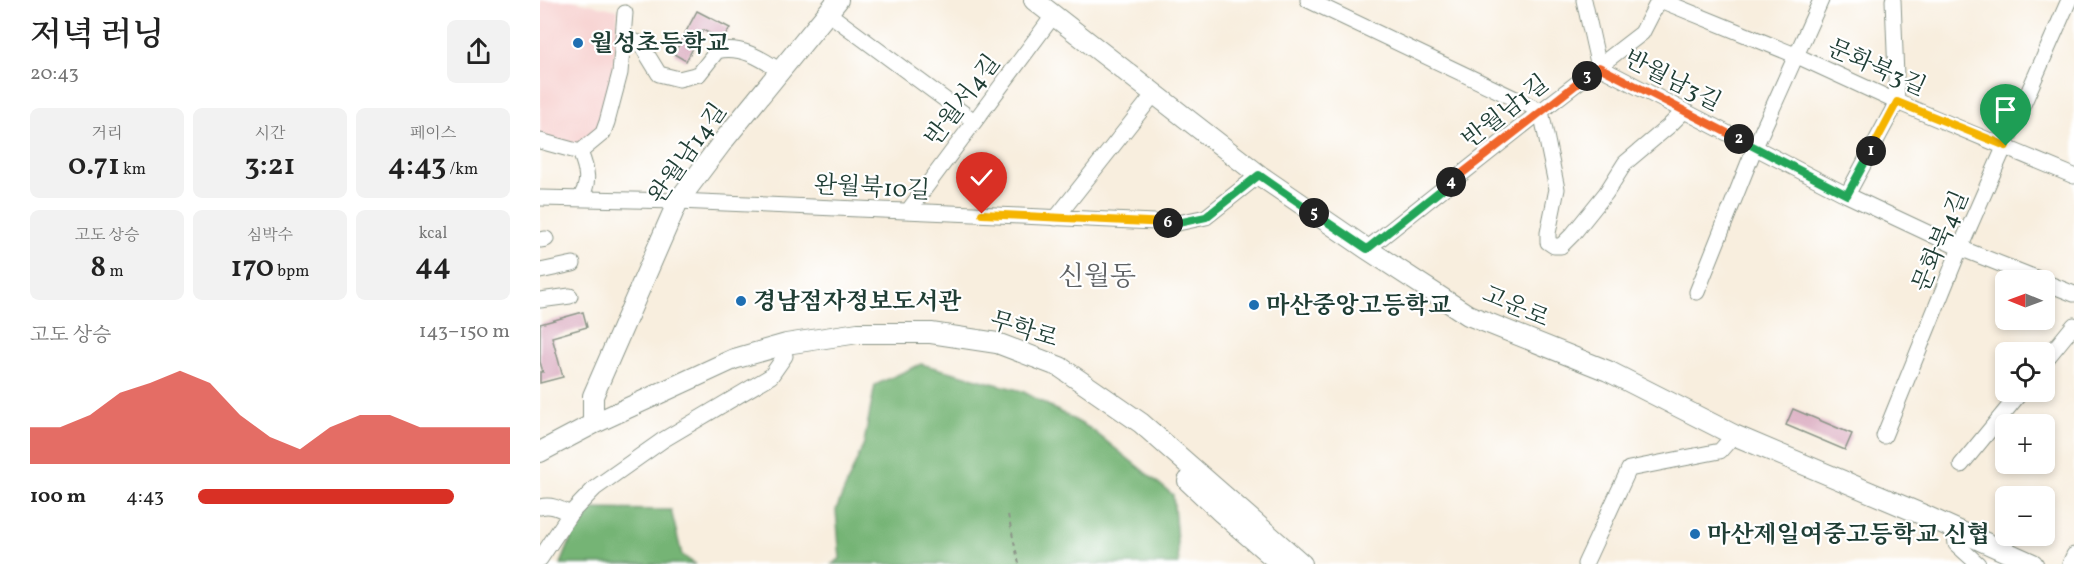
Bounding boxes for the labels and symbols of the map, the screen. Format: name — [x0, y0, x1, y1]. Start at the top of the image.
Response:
place label: 월성초등학교 — [590, 28, 729, 62]
street label: 문화북3길 — [1821, 32, 1931, 106]
marker: 월성초등학교 — [571, 36, 585, 50]
street label: 반월남3길 — [1618, 43, 1727, 121]
street label: 반월서4길 — [918, 48, 1009, 154]
pin: 3 — [1572, 61, 1602, 91]
street label: 반월남1길 — [1456, 68, 1557, 157]
pin — [1980, 84, 2031, 146]
street label: 완월남14길 — [641, 97, 736, 212]
pin: 2 — [1724, 124, 1754, 154]
pin: 1 — [1856, 136, 1886, 166]
pin — [956, 152, 1007, 214]
pin: 4 — [1436, 167, 1466, 197]
street label: 완월북10길 — [813, 169, 931, 209]
street label: 문화북4길 — [1905, 186, 1978, 298]
pin: 5 — [1299, 198, 1329, 228]
pin: 6 — [1153, 208, 1183, 238]
district label: 신월동 — [1058, 259, 1136, 297]
north arrow — [1995, 270, 2055, 330]
street label: 고운로 — [1477, 279, 1554, 337]
place label: 경남점자정보도서관 — [753, 286, 962, 320]
place label: 마산중앙고등학교 — [1266, 290, 1451, 324]
marker: 경남점자정보도서관 — [734, 294, 748, 308]
marker: 마산중앙고등학교 — [1247, 298, 1261, 312]
street label: 무학로 — [985, 304, 1062, 357]
place label: 마산제일여중고등학교 신협 — [1707, 519, 1990, 553]
marker: 마산제일여중고등학교 신협 — [1688, 527, 1702, 541]

